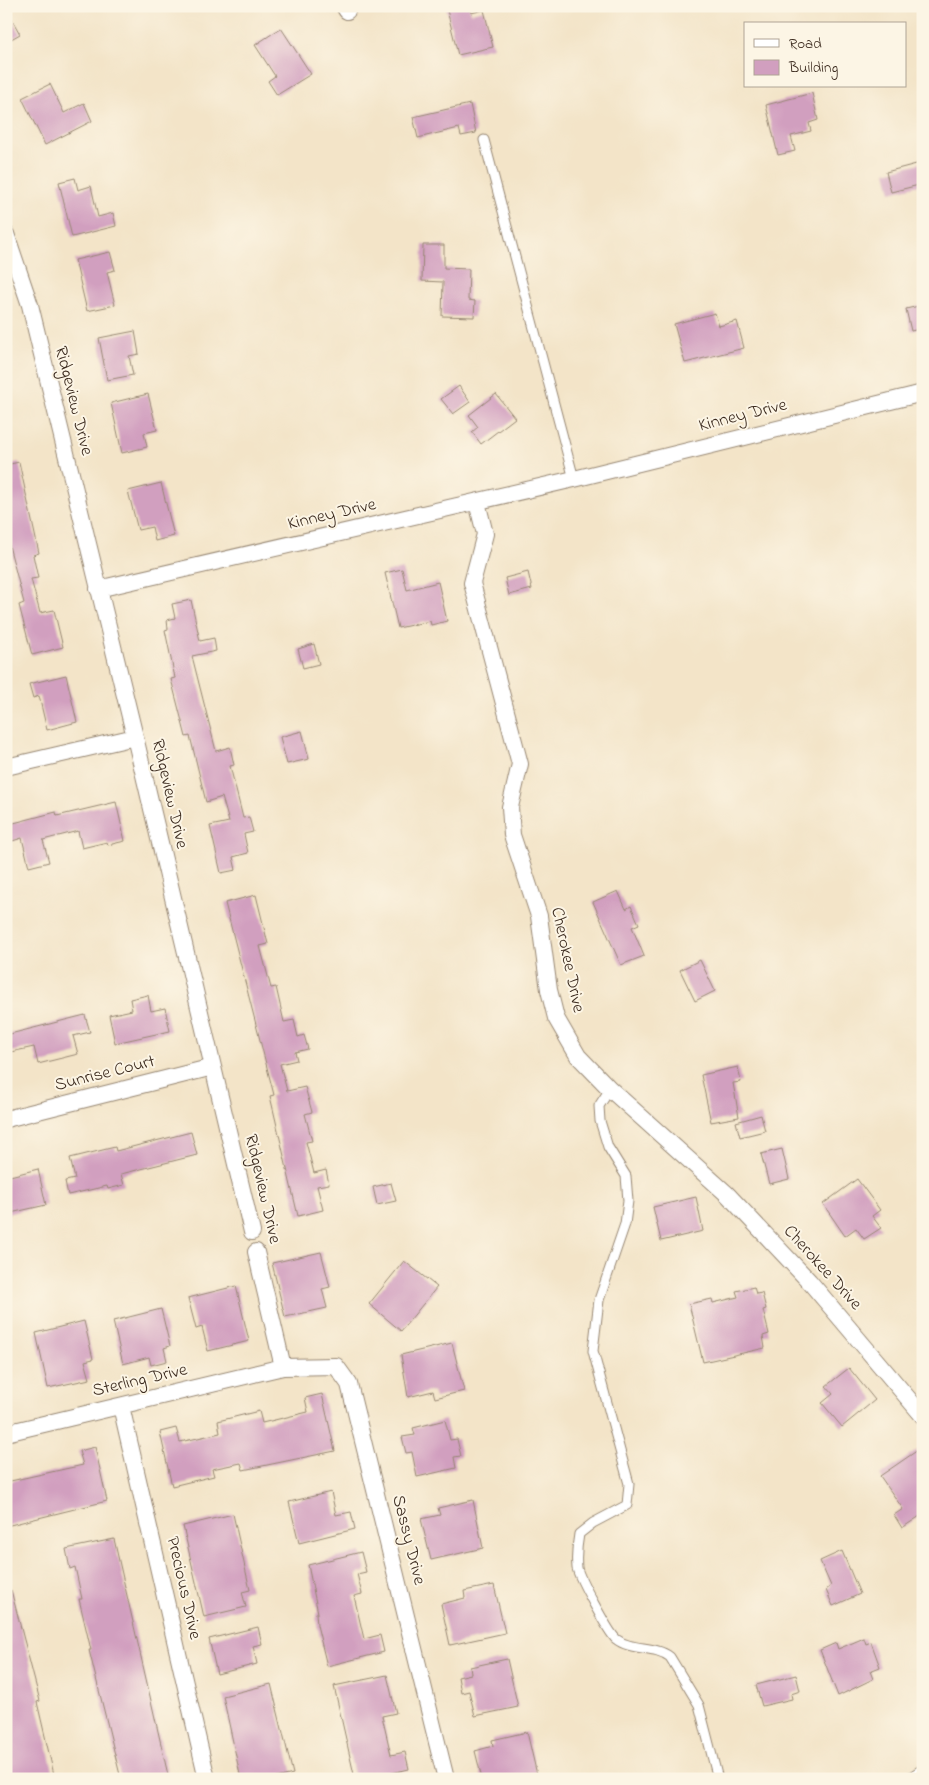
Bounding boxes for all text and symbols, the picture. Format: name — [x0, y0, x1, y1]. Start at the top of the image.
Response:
legend — [744, 22, 906, 88]
text: Road — [789, 33, 822, 55]
text: Building — [788, 57, 838, 80]
street label: Ridgeview Drive — [46, 344, 99, 459]
street label: Kinney Drive — [696, 392, 791, 439]
street label: Kinney Drive — [285, 492, 380, 538]
street label: Ridgeview Drive — [143, 737, 194, 852]
street label: Cherokee Drive — [543, 905, 591, 1016]
street label: Sunrise Court — [52, 1049, 158, 1099]
street label: Ridgeview Drive — [236, 1132, 287, 1247]
street label: Cherokee Drive — [777, 1220, 868, 1317]
street label: Sterling Drive — [90, 1357, 191, 1406]
street label: Sassy Drive — [384, 1492, 432, 1589]
street label: Precious Drive — [159, 1534, 208, 1643]

